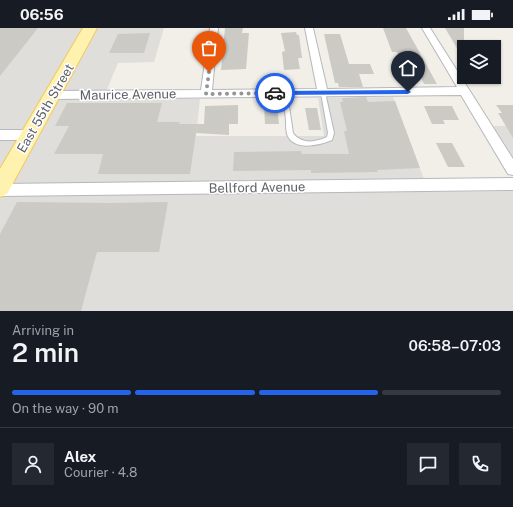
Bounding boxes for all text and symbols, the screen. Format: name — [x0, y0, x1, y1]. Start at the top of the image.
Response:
text: 06:56 — [20, 6, 64, 23]
pin — [192, 31, 226, 72]
icon: bag — [198, 37, 220, 59]
map controls — [457, 40, 501, 84]
button: layers — [457, 40, 501, 84]
pin — [391, 51, 425, 92]
icon: home — [397, 57, 419, 79]
street label: East 55th Street — [14, 61, 77, 155]
courier — [255, 73, 295, 113]
icon: car — [264, 82, 286, 104]
street label: Maurice Avenue — [80, 86, 176, 103]
street label: Bellford Avenue — [209, 179, 305, 196]
text: Arriving in — [12, 323, 74, 338]
text: 2 min — [12, 337, 79, 368]
text: 06:58–07:03 — [409, 337, 501, 354]
text: On the way · 90 m — [12, 401, 119, 416]
button: person — [12, 443, 54, 485]
button: chat — [407, 443, 449, 485]
button: phone — [459, 443, 501, 485]
text: Alex — [64, 448, 96, 465]
text: Courier · 4.8 — [64, 465, 137, 480]

